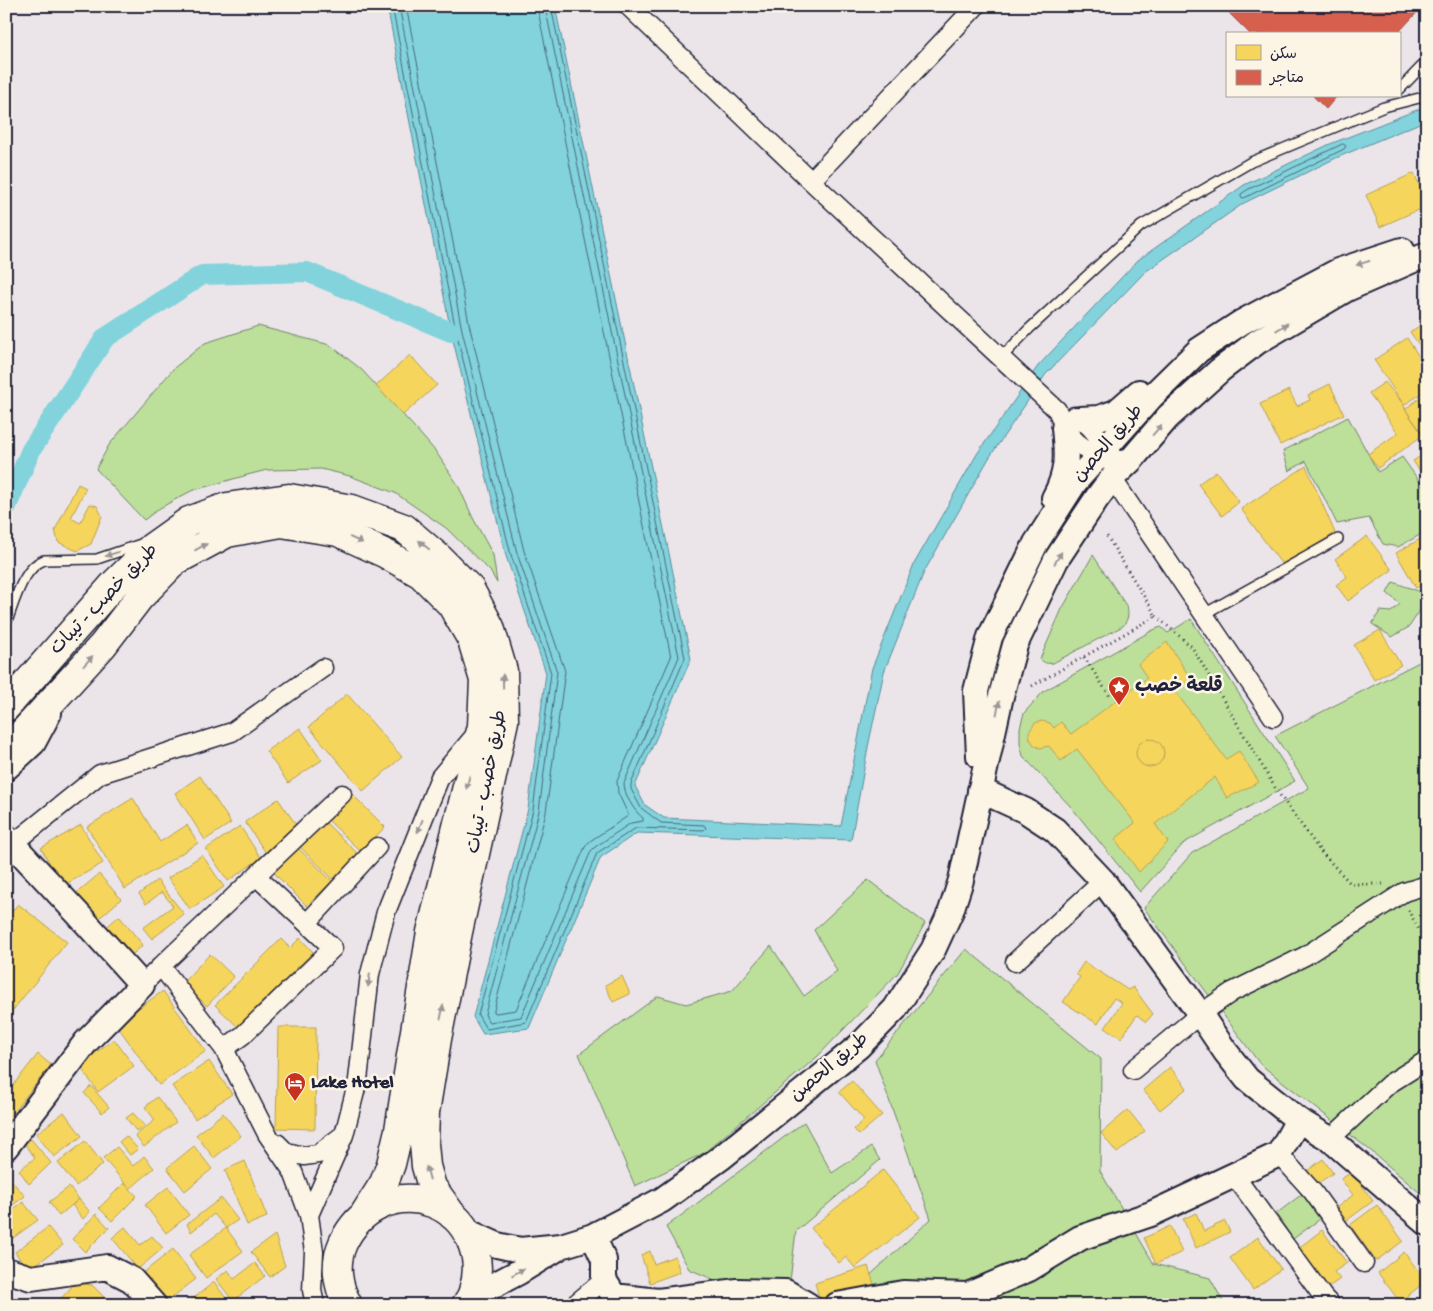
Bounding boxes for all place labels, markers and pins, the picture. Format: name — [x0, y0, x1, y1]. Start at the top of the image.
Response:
place icon: قلعة خصب — [1107, 675, 1131, 706]
place label: قلعة خصب — [1135, 675, 1223, 699]
hotel icon: Lake Hotel — [283, 1071, 307, 1102]
place label: Lake Hotel — [311, 1072, 394, 1095]

